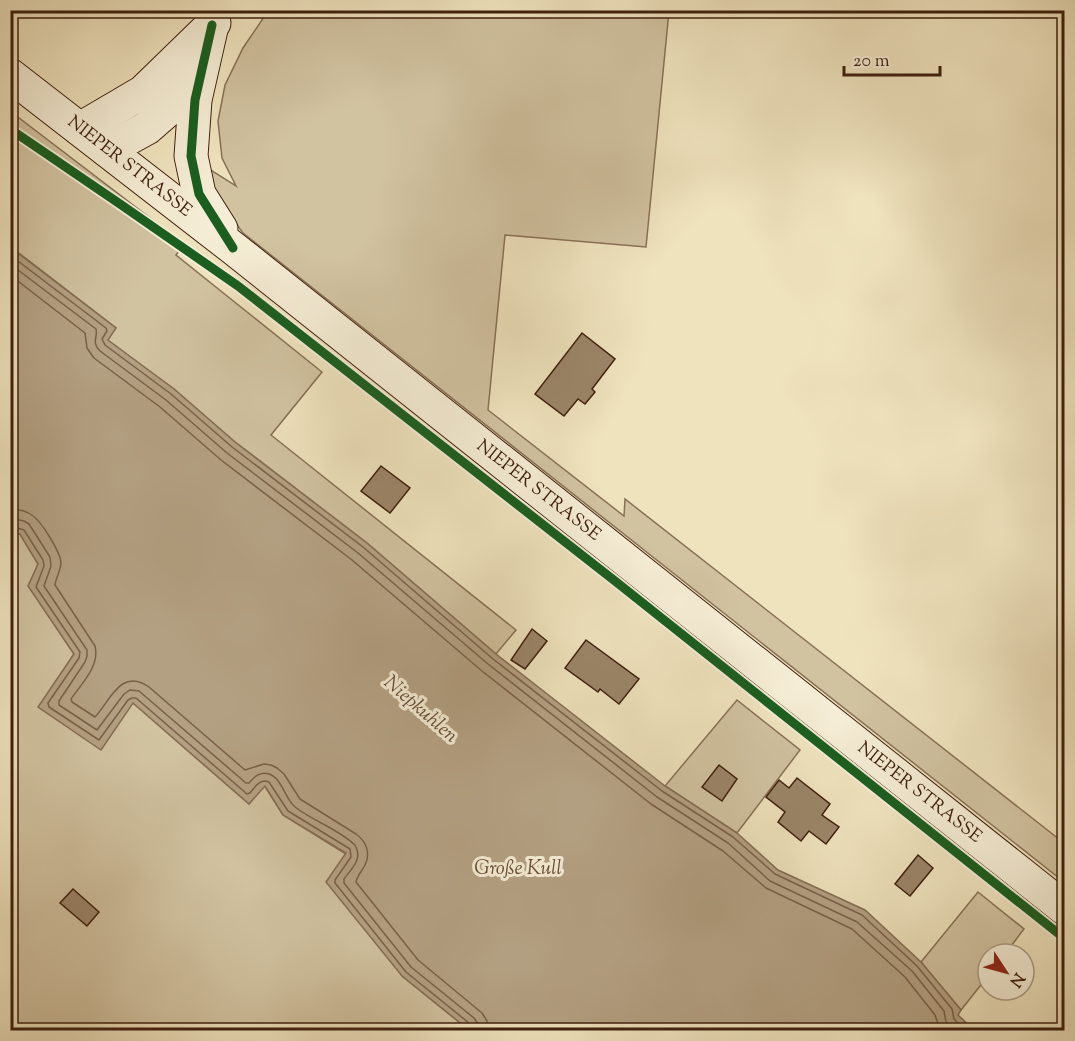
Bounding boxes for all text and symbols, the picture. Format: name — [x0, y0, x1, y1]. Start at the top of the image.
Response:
scale bar — [844, 39, 940, 77]
text: 20 m — [853, 49, 890, 75]
street label: NIEPER STRASSE — [61, 110, 197, 224]
street label: NIEPER STRASSE — [470, 434, 606, 548]
water label: Niepkuhlen — [376, 669, 464, 751]
street label: NIEPER STRASSE — [851, 736, 987, 850]
water label: Große Kull — [474, 855, 562, 884]
north arrow — [976, 942, 1036, 1002]
text: N — [1003, 967, 1029, 991]

